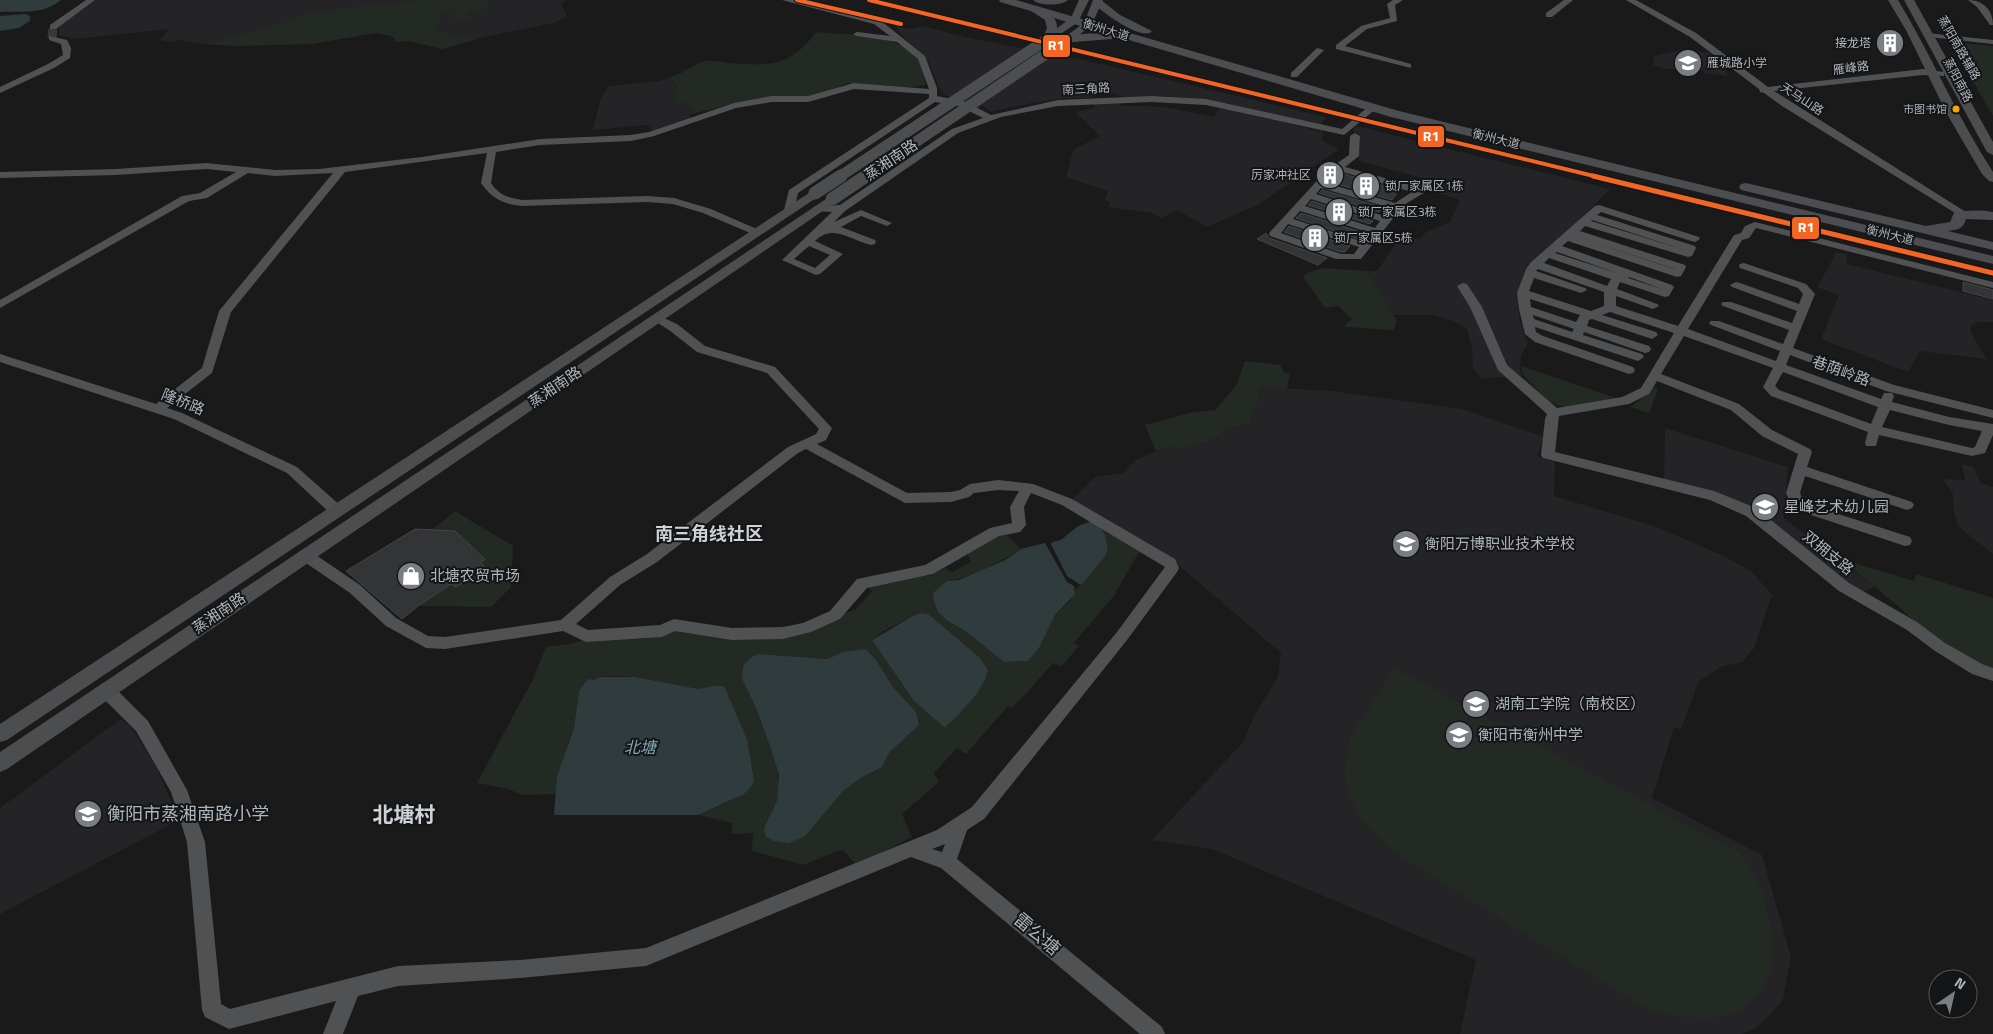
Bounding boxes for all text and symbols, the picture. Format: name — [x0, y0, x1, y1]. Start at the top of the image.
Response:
street label: 衡州大道 — [1080, 13, 1132, 46]
street label: 蒸阳南路辅路 — [1935, 13, 1983, 83]
building icon: 接龙塔 — [1875, 28, 1905, 58]
place label: 接龙塔 — [1835, 33, 1871, 52]
line badge: R1 — [1042, 34, 1071, 58]
text: R1 — [1048, 34, 1064, 55]
school or university icon: 雁城路小学 — [1673, 48, 1703, 78]
place label: 雁城路小学 — [1707, 53, 1767, 72]
street label: 蒸阳南路 — [1940, 55, 1976, 105]
street label: 雁峰路 — [1832, 56, 1870, 79]
street label: 南三角路 — [1062, 78, 1110, 99]
street label: 天马山路 — [1777, 78, 1828, 120]
place label: 市图书馆 — [1903, 101, 1947, 117]
marker: 市图书馆 — [1951, 104, 1961, 114]
street label: 衡州大道 — [1471, 123, 1522, 154]
line badge: R1 — [1417, 125, 1445, 148]
text: R1 — [1423, 125, 1439, 146]
street label: 蒸湘南路 — [859, 133, 922, 186]
building icon: 厉家冲社区 — [1315, 160, 1345, 190]
place label: 厉家冲社区 — [1251, 165, 1311, 184]
building icon: 锁厂家属区1栋 — [1351, 171, 1381, 201]
place label: 锁厂家属区1栋 — [1385, 176, 1464, 195]
building icon: 锁厂家属区3栋 — [1324, 197, 1354, 227]
place label: 锁厂家属区3栋 — [1358, 202, 1437, 221]
line badge: R1 — [1791, 216, 1820, 240]
text: R1 — [1798, 216, 1814, 237]
street label: 衡州大道 — [1865, 219, 1916, 250]
building icon: 锁厂家属区5栋 — [1300, 223, 1330, 253]
place label: 锁厂家属区5栋 — [1334, 228, 1413, 247]
street label: 巷荫岭路 — [1809, 349, 1873, 392]
street label: 蒸湘南路 — [523, 360, 586, 413]
street label: 隆桥路 — [158, 382, 208, 421]
school or university icon: 星峰艺术幼儿园 — [1750, 492, 1780, 522]
place label: 星峰艺术幼儿园 — [1784, 495, 1889, 518]
district label: 南三角线社区 — [655, 520, 763, 547]
street label: 双拥支路 — [1798, 525, 1859, 580]
school or university icon: 衡阳万博职业技术学校 — [1391, 529, 1421, 559]
place label: 衡阳万博职业技术学校 — [1425, 532, 1575, 555]
shop icon: 北塘农贸市场 — [396, 561, 426, 591]
place label: 北塘农贸市场 — [430, 564, 520, 587]
street label: 蒸湘南路 — [187, 586, 250, 639]
school or university icon: 湖南工学院（南校区） — [1461, 689, 1491, 719]
place label: 湖南工学院（南校区） — [1495, 692, 1645, 715]
school or university icon: 衡阳市衡州中学 — [1444, 720, 1474, 750]
place label: 衡阳市衡州中学 — [1478, 723, 1583, 746]
water label: 北塘 — [624, 735, 659, 759]
district label: 北塘村 — [373, 798, 436, 830]
school or university icon: 衡阳市蒸湘南路小学 — [73, 799, 103, 829]
place label: 衡阳市蒸湘南路小学 — [107, 800, 269, 827]
street label: 雷公塘 — [1008, 906, 1067, 961]
north arrow — [1928, 969, 1978, 1019]
text: N — [1951, 971, 1970, 994]

